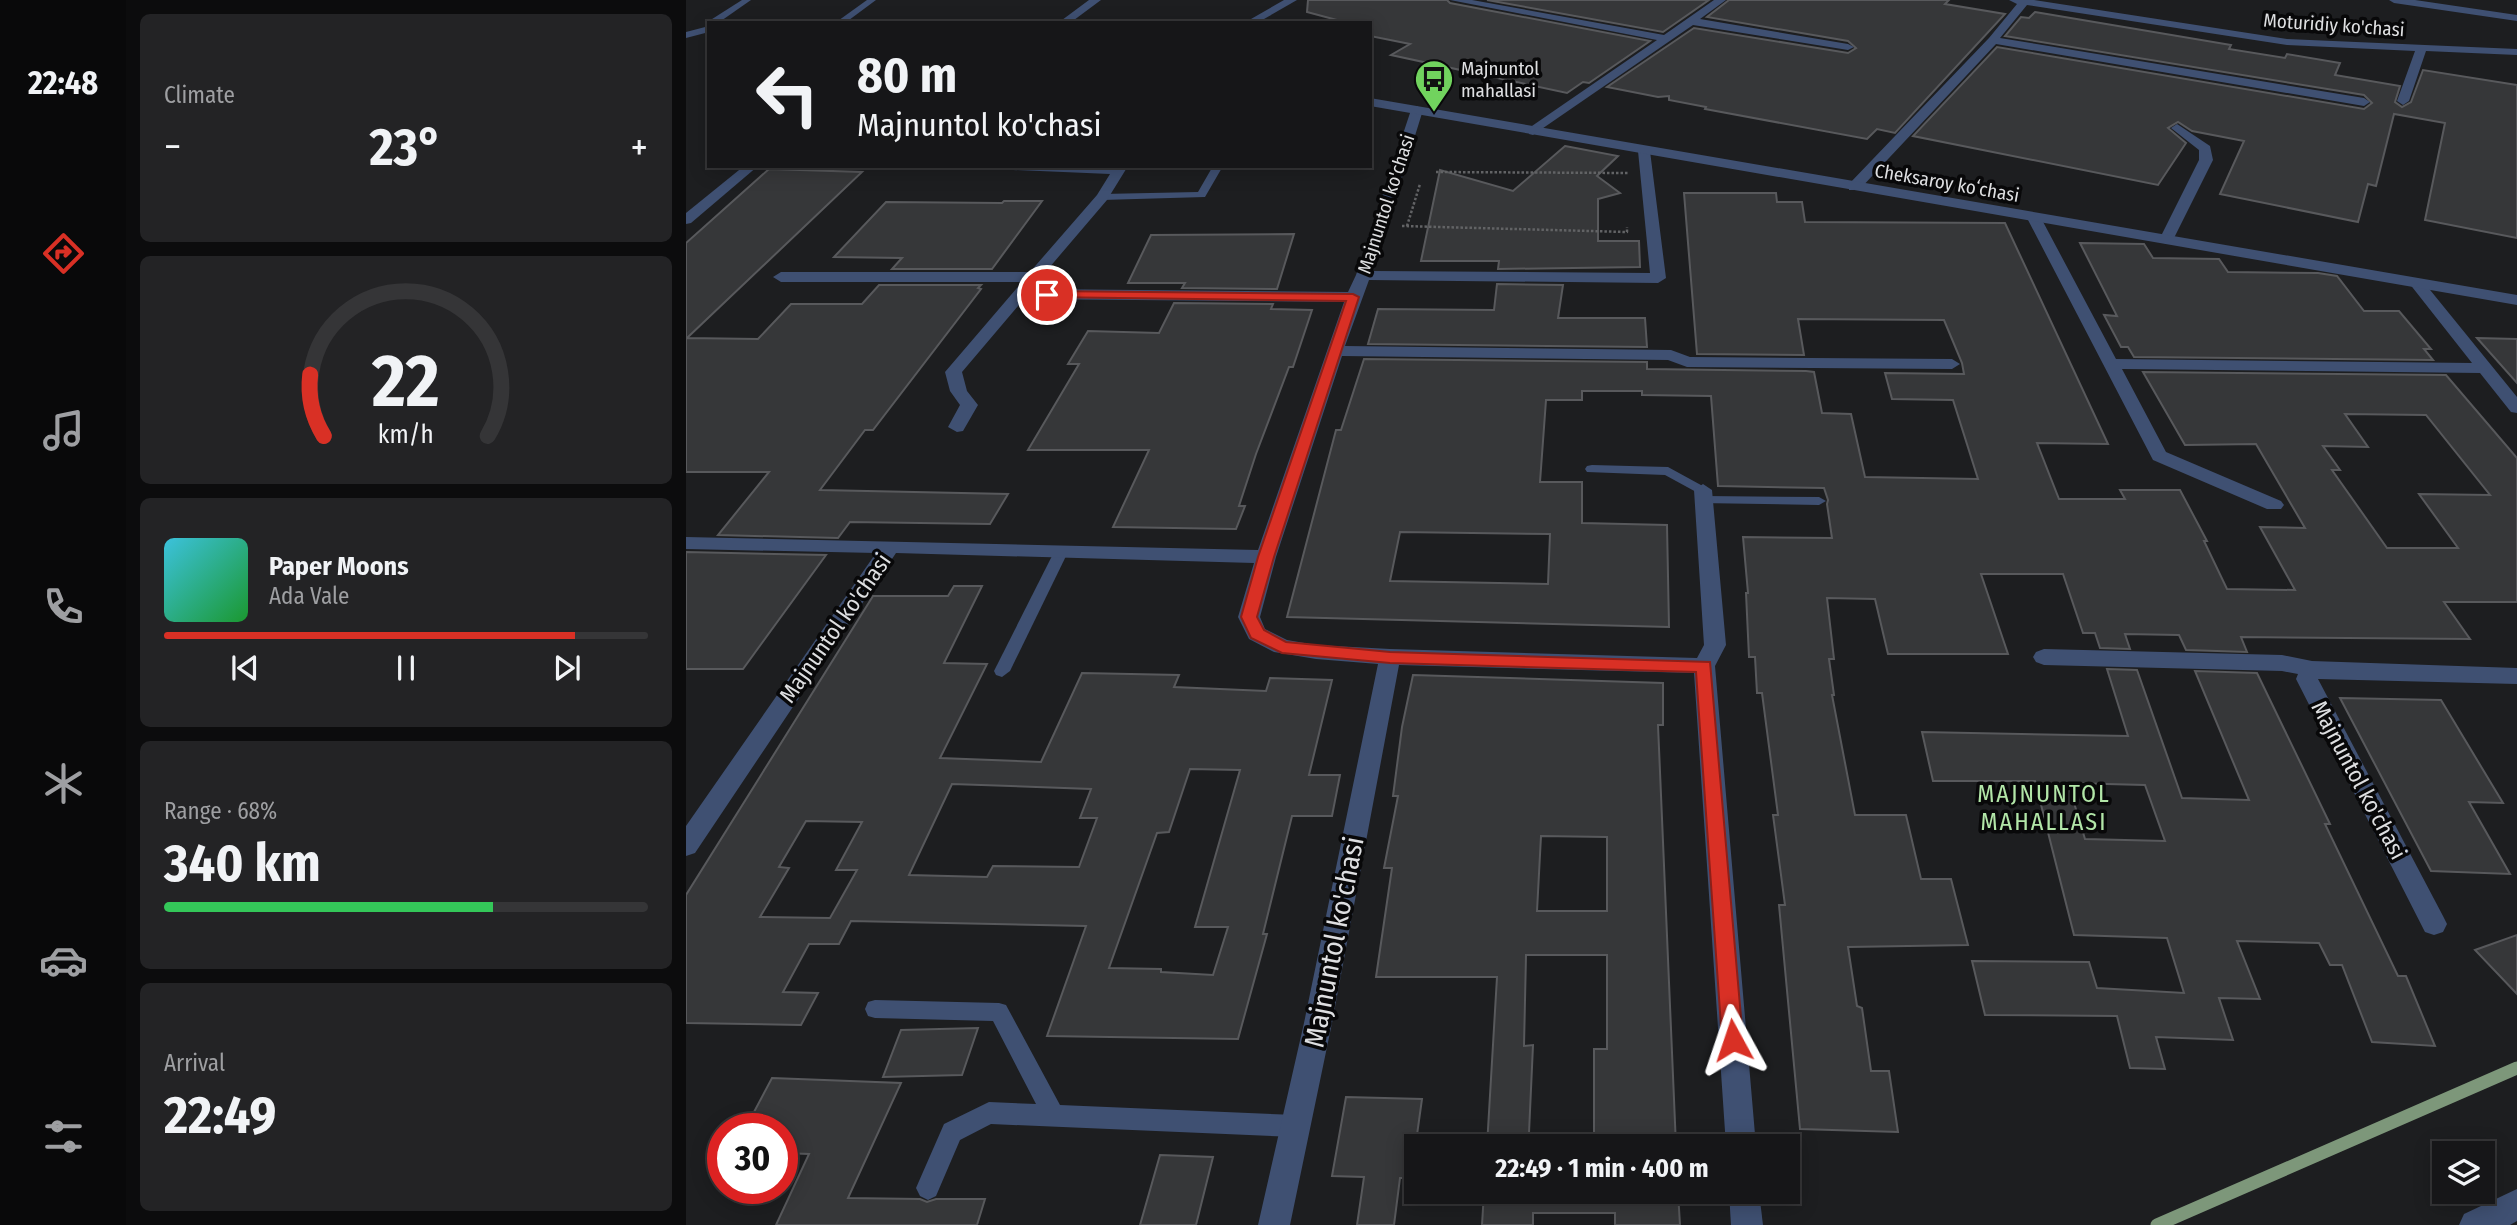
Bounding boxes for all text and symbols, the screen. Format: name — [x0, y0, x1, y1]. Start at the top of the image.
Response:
street label: Moturidiy ko'chasi — [2263, 9, 2405, 41]
text: 80 m — [857, 46, 957, 105]
icon: left — [742, 49, 833, 140]
place label: Majnuntol mahallasi — [1461, 57, 1539, 102]
bus stop icon: Majnuntol mahallasi — [1413, 58, 1455, 113]
text: 22:48 — [28, 64, 98, 102]
text: Climate — [164, 81, 235, 109]
text: Majnuntol ko'chasi — [857, 106, 1101, 144]
text: 23° — [369, 116, 442, 179]
text: − — [164, 124, 181, 170]
text: + — [631, 124, 648, 170]
street label: Majnuntol ko'chasi — [1353, 131, 1419, 277]
street label: Cheksaroy koʻchasi — [1873, 159, 2021, 207]
icon: directions — [39, 229, 88, 278]
pin — [1017, 265, 1077, 325]
icon: arrive — [1028, 276, 1066, 314]
text: 22 — [371, 339, 440, 426]
icon: music — [39, 406, 88, 455]
text: km/h — [378, 420, 434, 450]
street label: Majnuntol ko'chasi — [773, 548, 897, 708]
text: Paper Moons — [269, 551, 409, 582]
icon: phone — [39, 582, 88, 631]
text: Ada Vale — [269, 582, 349, 610]
icon: previous — [226, 649, 264, 687]
icon: pause — [387, 649, 425, 687]
icon: next — [548, 649, 586, 687]
street label: Majnuntol ko'chasi — [2305, 696, 2413, 864]
icon: climate — [39, 759, 88, 808]
district label: MAJNUNTOL MAHALLASI — [1977, 780, 2111, 836]
text: Range · 68% — [164, 797, 277, 825]
text: 340 km — [164, 832, 321, 895]
street label: Majnuntol ko'chasi — [1297, 834, 1371, 1050]
icon: car — [39, 936, 88, 985]
position arrow — [1696, 1003, 1770, 1077]
text: Arrival — [164, 1049, 225, 1077]
text: 22:49 — [164, 1084, 276, 1147]
icon: filters — [39, 1112, 88, 1161]
speed limit sign: 30 — [707, 1113, 798, 1204]
map controls — [2432, 1141, 2495, 1204]
button: layers — [2432, 1141, 2495, 1204]
text: 22:49 · 1 min · 400 m — [1495, 1153, 1709, 1184]

